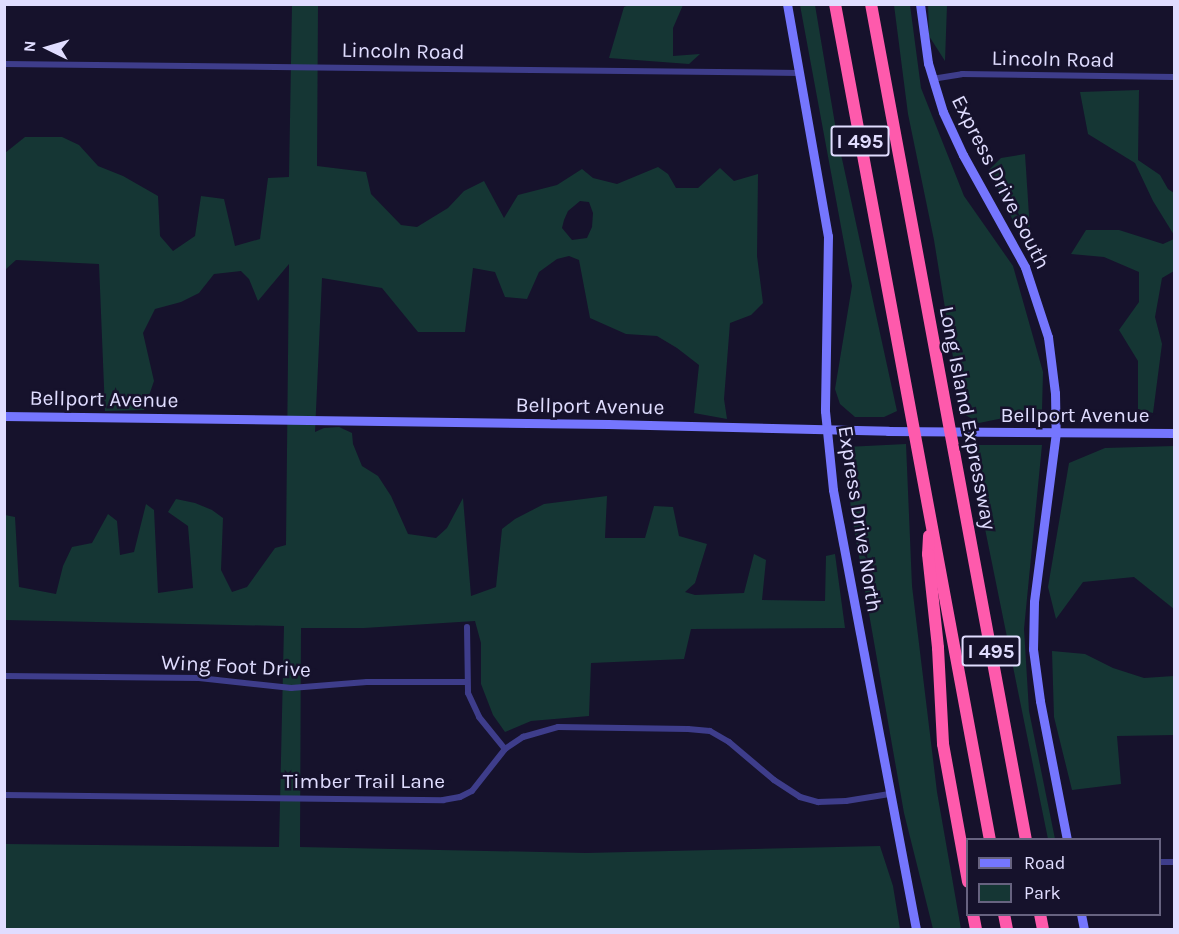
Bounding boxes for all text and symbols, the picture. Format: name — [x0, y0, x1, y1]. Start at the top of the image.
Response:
north arrow — [18, 18, 78, 78]
street label: Lincoln Road — [341, 37, 465, 65]
text: N — [20, 40, 40, 53]
street label: Lincoln Road — [991, 45, 1115, 73]
street label: Express Drive South — [946, 91, 1056, 273]
road number: I 495 — [830, 124, 890, 158]
street label: Long Island Expressway — [934, 304, 1002, 532]
street label: Bellport Avenue — [29, 385, 179, 413]
street label: Bellport Avenue — [515, 392, 665, 420]
street label: Bellport Avenue — [1001, 402, 1149, 428]
street label: Express Drive North — [833, 424, 887, 614]
road number: I 495 — [961, 634, 1021, 668]
street label: Wing Foot Drive — [161, 649, 311, 683]
street label: Timber Trail Lane — [283, 768, 445, 794]
legend — [966, 838, 1161, 916]
text: Road — [1024, 852, 1065, 874]
text: Park — [1024, 882, 1061, 904]

